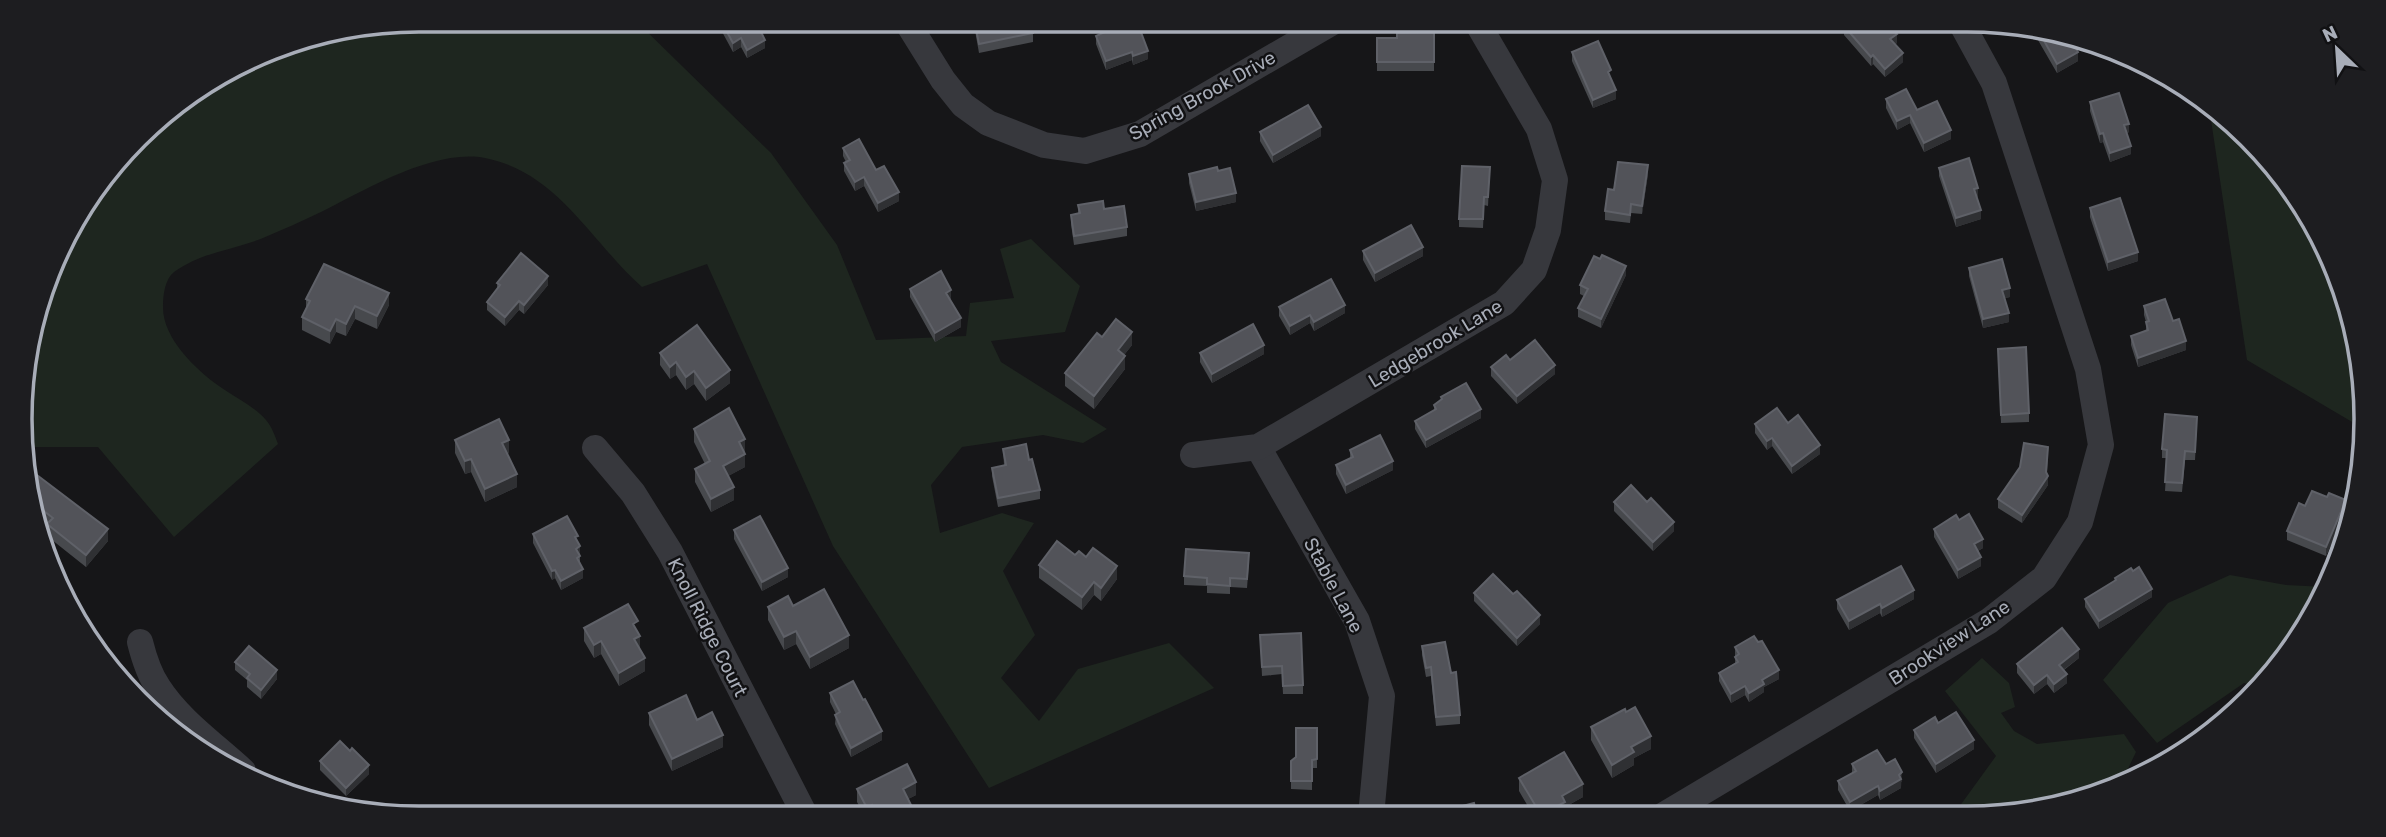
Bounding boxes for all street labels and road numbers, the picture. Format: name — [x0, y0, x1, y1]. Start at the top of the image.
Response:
street label: Spring Brook Drive — [1125, 46, 1280, 145]
street label: Ledgebrook Lane — [1364, 294, 1506, 392]
street label: Stable Lane — [1299, 534, 1368, 637]
street label: Knoll Ridge Court — [663, 554, 753, 701]
street label: Brookview Lane — [1884, 595, 2014, 690]

